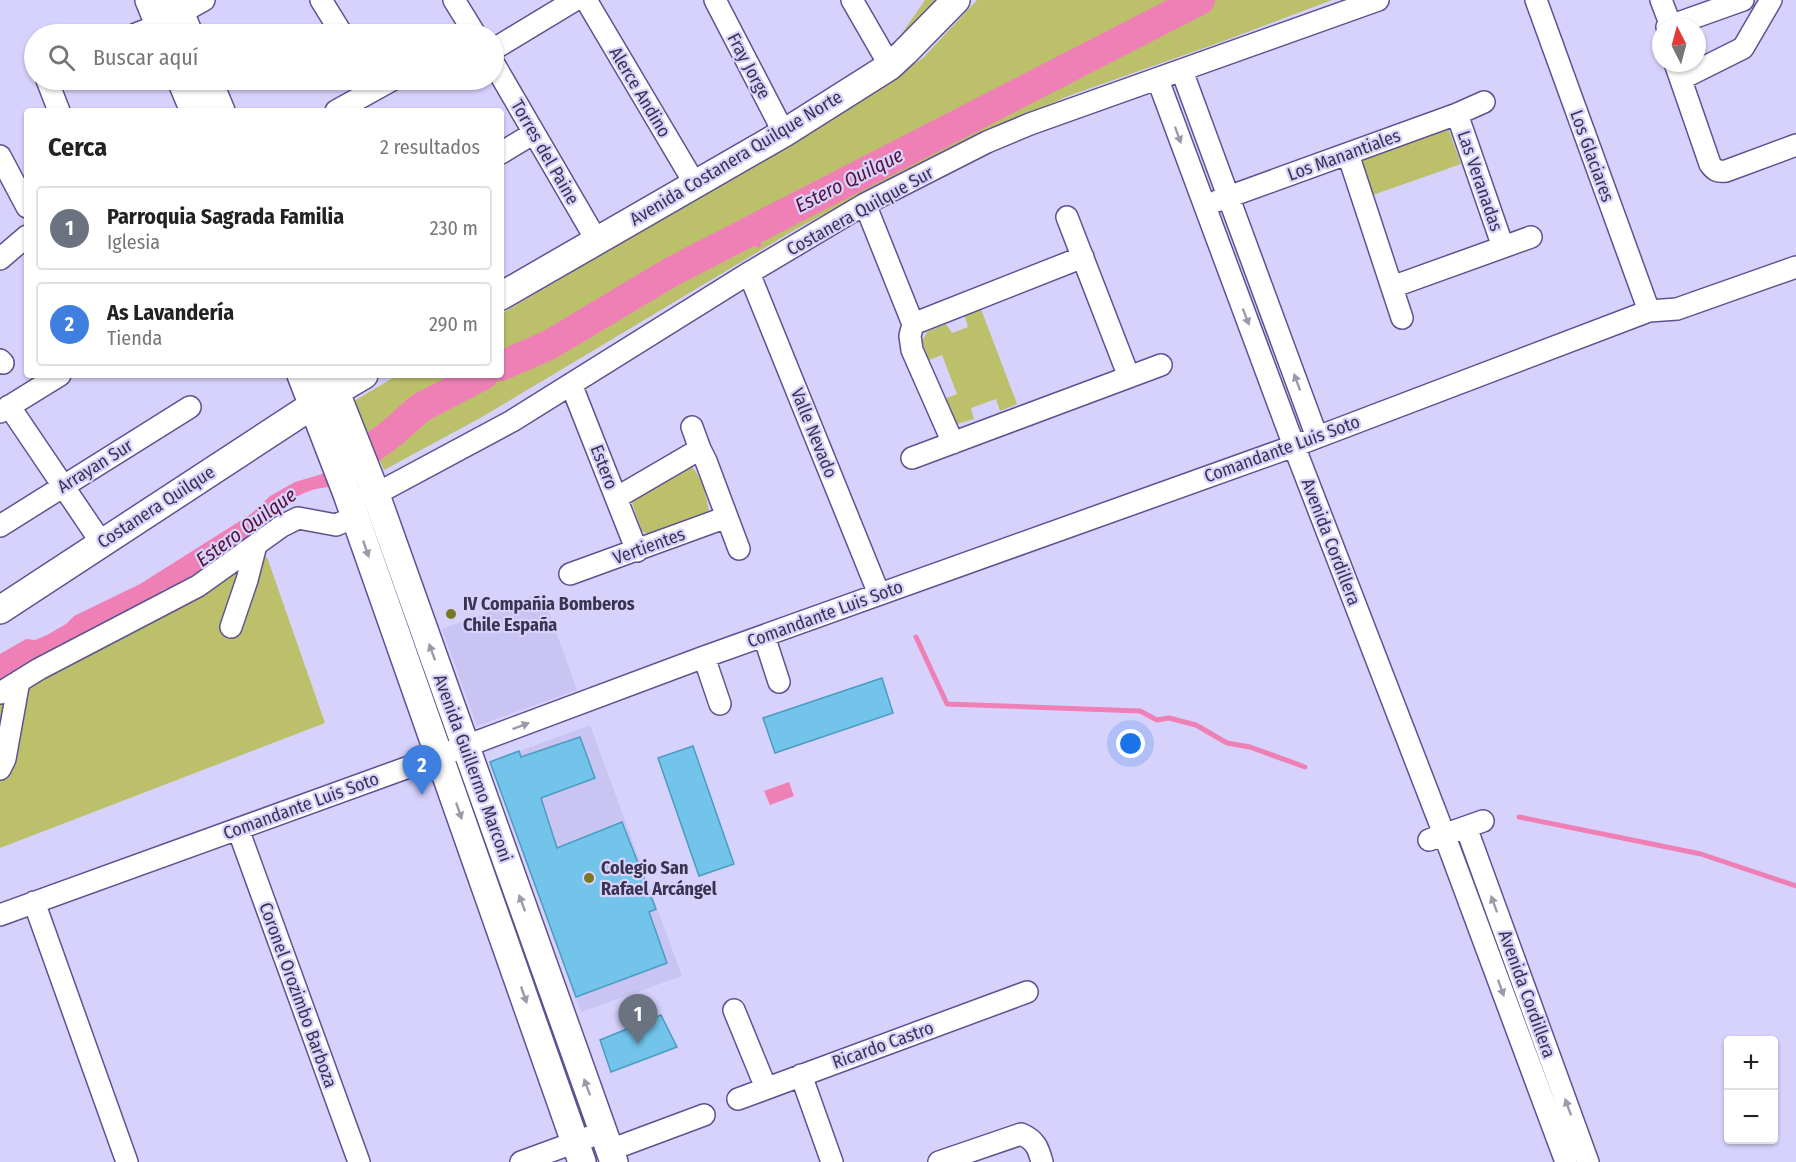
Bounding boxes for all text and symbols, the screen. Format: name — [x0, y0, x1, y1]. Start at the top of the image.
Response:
north arrow — [1652, 18, 1706, 72]
search box — [24, 24, 504, 90]
street label: Fray Jorge — [723, 29, 775, 103]
icon: search — [45, 41, 78, 74]
street label: Alerce Andino — [604, 43, 676, 141]
text: Buscar aquí — [93, 44, 198, 71]
street label: Avenida Costanera Quilque Norte — [626, 86, 846, 230]
street label: Torres del Paine — [506, 96, 584, 208]
street label: Los Glaciares — [1565, 107, 1619, 205]
street label: Los Manantiales — [1284, 124, 1404, 186]
one-way arrow — [1173, 126, 1183, 144]
street label: Las Veranadas — [1453, 128, 1508, 234]
text: Cerca — [48, 132, 107, 163]
text: 2 resultados — [380, 135, 480, 159]
water label: Estero Quilque — [791, 142, 908, 218]
street label: Costanera Quilque Sur — [783, 161, 938, 260]
text: Parroquia Sagrada Familia — [107, 203, 344, 230]
text: 1 — [65, 216, 74, 240]
text: 230 m — [430, 216, 478, 240]
text: Iglesia — [107, 230, 160, 254]
text: As Lavandería — [107, 299, 234, 326]
one-way arrow — [1241, 309, 1251, 327]
text: 2 — [65, 312, 74, 336]
text: 290 m — [429, 312, 478, 336]
text: Tienda — [107, 326, 162, 350]
one-way arrow — [1291, 373, 1301, 391]
street label: Valle Nevado — [786, 385, 842, 481]
street label: Comandante Luis Soto — [1201, 411, 1363, 487]
street label: Arrayan Sur — [53, 434, 137, 498]
street label: Estero — [586, 442, 622, 492]
street label: Costanera Quilque — [93, 461, 219, 553]
street label: Avenida Cordillera — [1297, 475, 1365, 609]
water label: Estero Quilque — [191, 482, 301, 571]
street label: Vertientes — [610, 523, 688, 569]
one-way arrow — [362, 540, 372, 558]
street label: Comandante Luis Soto — [744, 576, 906, 652]
place label: IV Compañia Bomberos Chile España — [463, 593, 635, 636]
marker: IV Compañia Bomberos Chile España — [444, 607, 458, 621]
one-way arrow — [427, 642, 437, 660]
street label: Avenida Guillermo Marconi — [429, 671, 517, 865]
one-way arrow — [512, 720, 530, 730]
your location — [1116, 729, 1145, 758]
pin: 2 — [402, 746, 442, 795]
street label: Comandante Luis Soto — [220, 768, 382, 844]
one-way arrow — [454, 802, 464, 820]
place label: Colegio San Rafael Arcángel — [601, 857, 717, 900]
marker: Colegio San Rafael Arcángel — [582, 871, 596, 885]
one-way arrow — [516, 894, 526, 912]
one-way arrow — [1489, 895, 1498, 913]
street label: Coronel Orozimbo Barboza — [254, 899, 342, 1091]
street label: Avenida Cordillera — [1494, 927, 1560, 1061]
one-way arrow — [1496, 979, 1506, 997]
one-way arrow — [519, 986, 529, 1004]
pin: 1 — [618, 994, 658, 1044]
street label: Ricardo Castro — [829, 1016, 937, 1074]
map controls — [1724, 1036, 1778, 1144]
button: + — [1724, 1036, 1778, 1090]
one-way arrow — [582, 1078, 592, 1096]
button: − — [1724, 1090, 1778, 1144]
one-way arrow — [1563, 1098, 1573, 1116]

